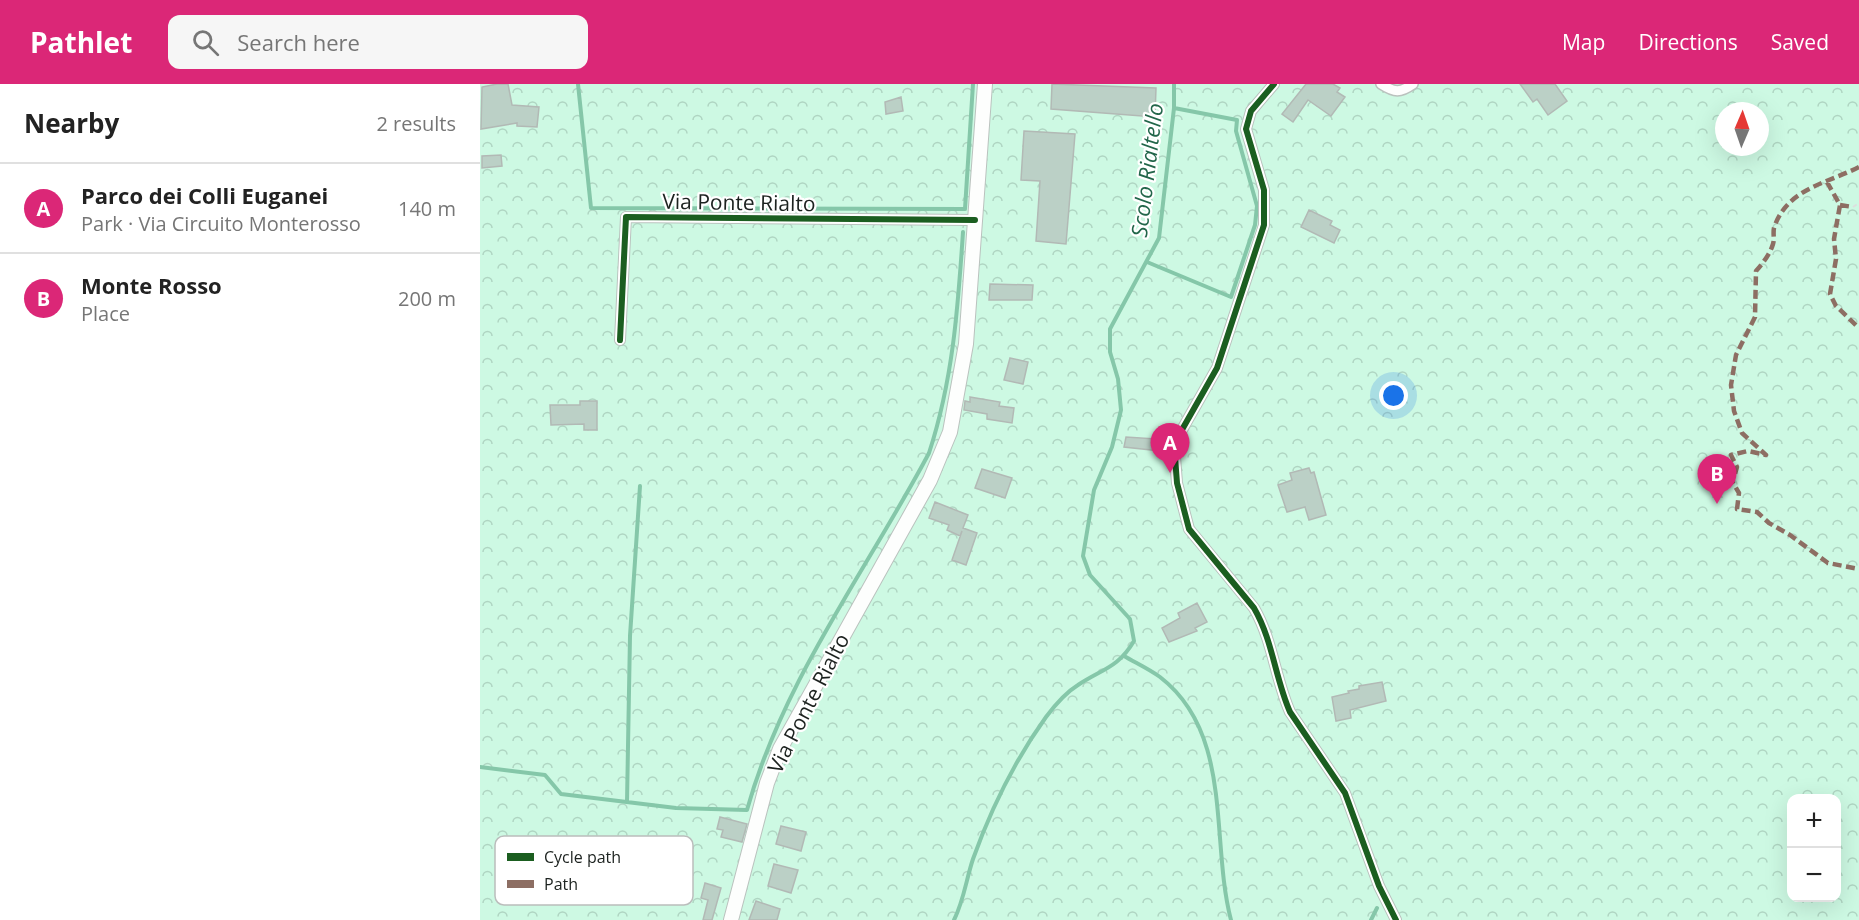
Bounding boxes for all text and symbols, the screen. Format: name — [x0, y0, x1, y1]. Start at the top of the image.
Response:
search box — [168, 15, 588, 69]
text: Pathlet — [30, 23, 132, 61]
icon: search — [189, 26, 222, 59]
text: Search here — [237, 27, 360, 57]
text: Map — [1562, 28, 1605, 56]
text: Directions — [1638, 28, 1738, 56]
text: Saved — [1771, 28, 1829, 56]
water label: Scolo Rialtello — [1123, 101, 1169, 239]
north arrow — [1715, 102, 1769, 156]
text: Nearby — [24, 105, 119, 141]
text: 2 results — [376, 110, 456, 137]
text: Parco dei Colli Euganei — [81, 180, 328, 210]
street label: Via Ponte Rialto — [662, 187, 816, 217]
text: A — [37, 195, 50, 222]
text: 140 m — [398, 195, 456, 222]
text: Park · Via Circuito Monterosso — [81, 210, 361, 237]
text: Monte Rosso — [81, 270, 222, 300]
text: B — [37, 285, 50, 312]
text: 200 m — [398, 285, 456, 312]
text: Place — [81, 300, 130, 327]
your location — [1379, 381, 1408, 410]
pin: A — [1150, 424, 1190, 473]
pin: B — [1698, 454, 1736, 504]
street label: Via Ponte Rialto — [761, 628, 855, 778]
map controls — [1787, 794, 1841, 902]
button: + — [1787, 794, 1841, 848]
legend — [495, 836, 693, 905]
text: Cycle path — [544, 846, 621, 868]
button: − — [1787, 848, 1841, 902]
text: Path — [544, 873, 578, 895]

